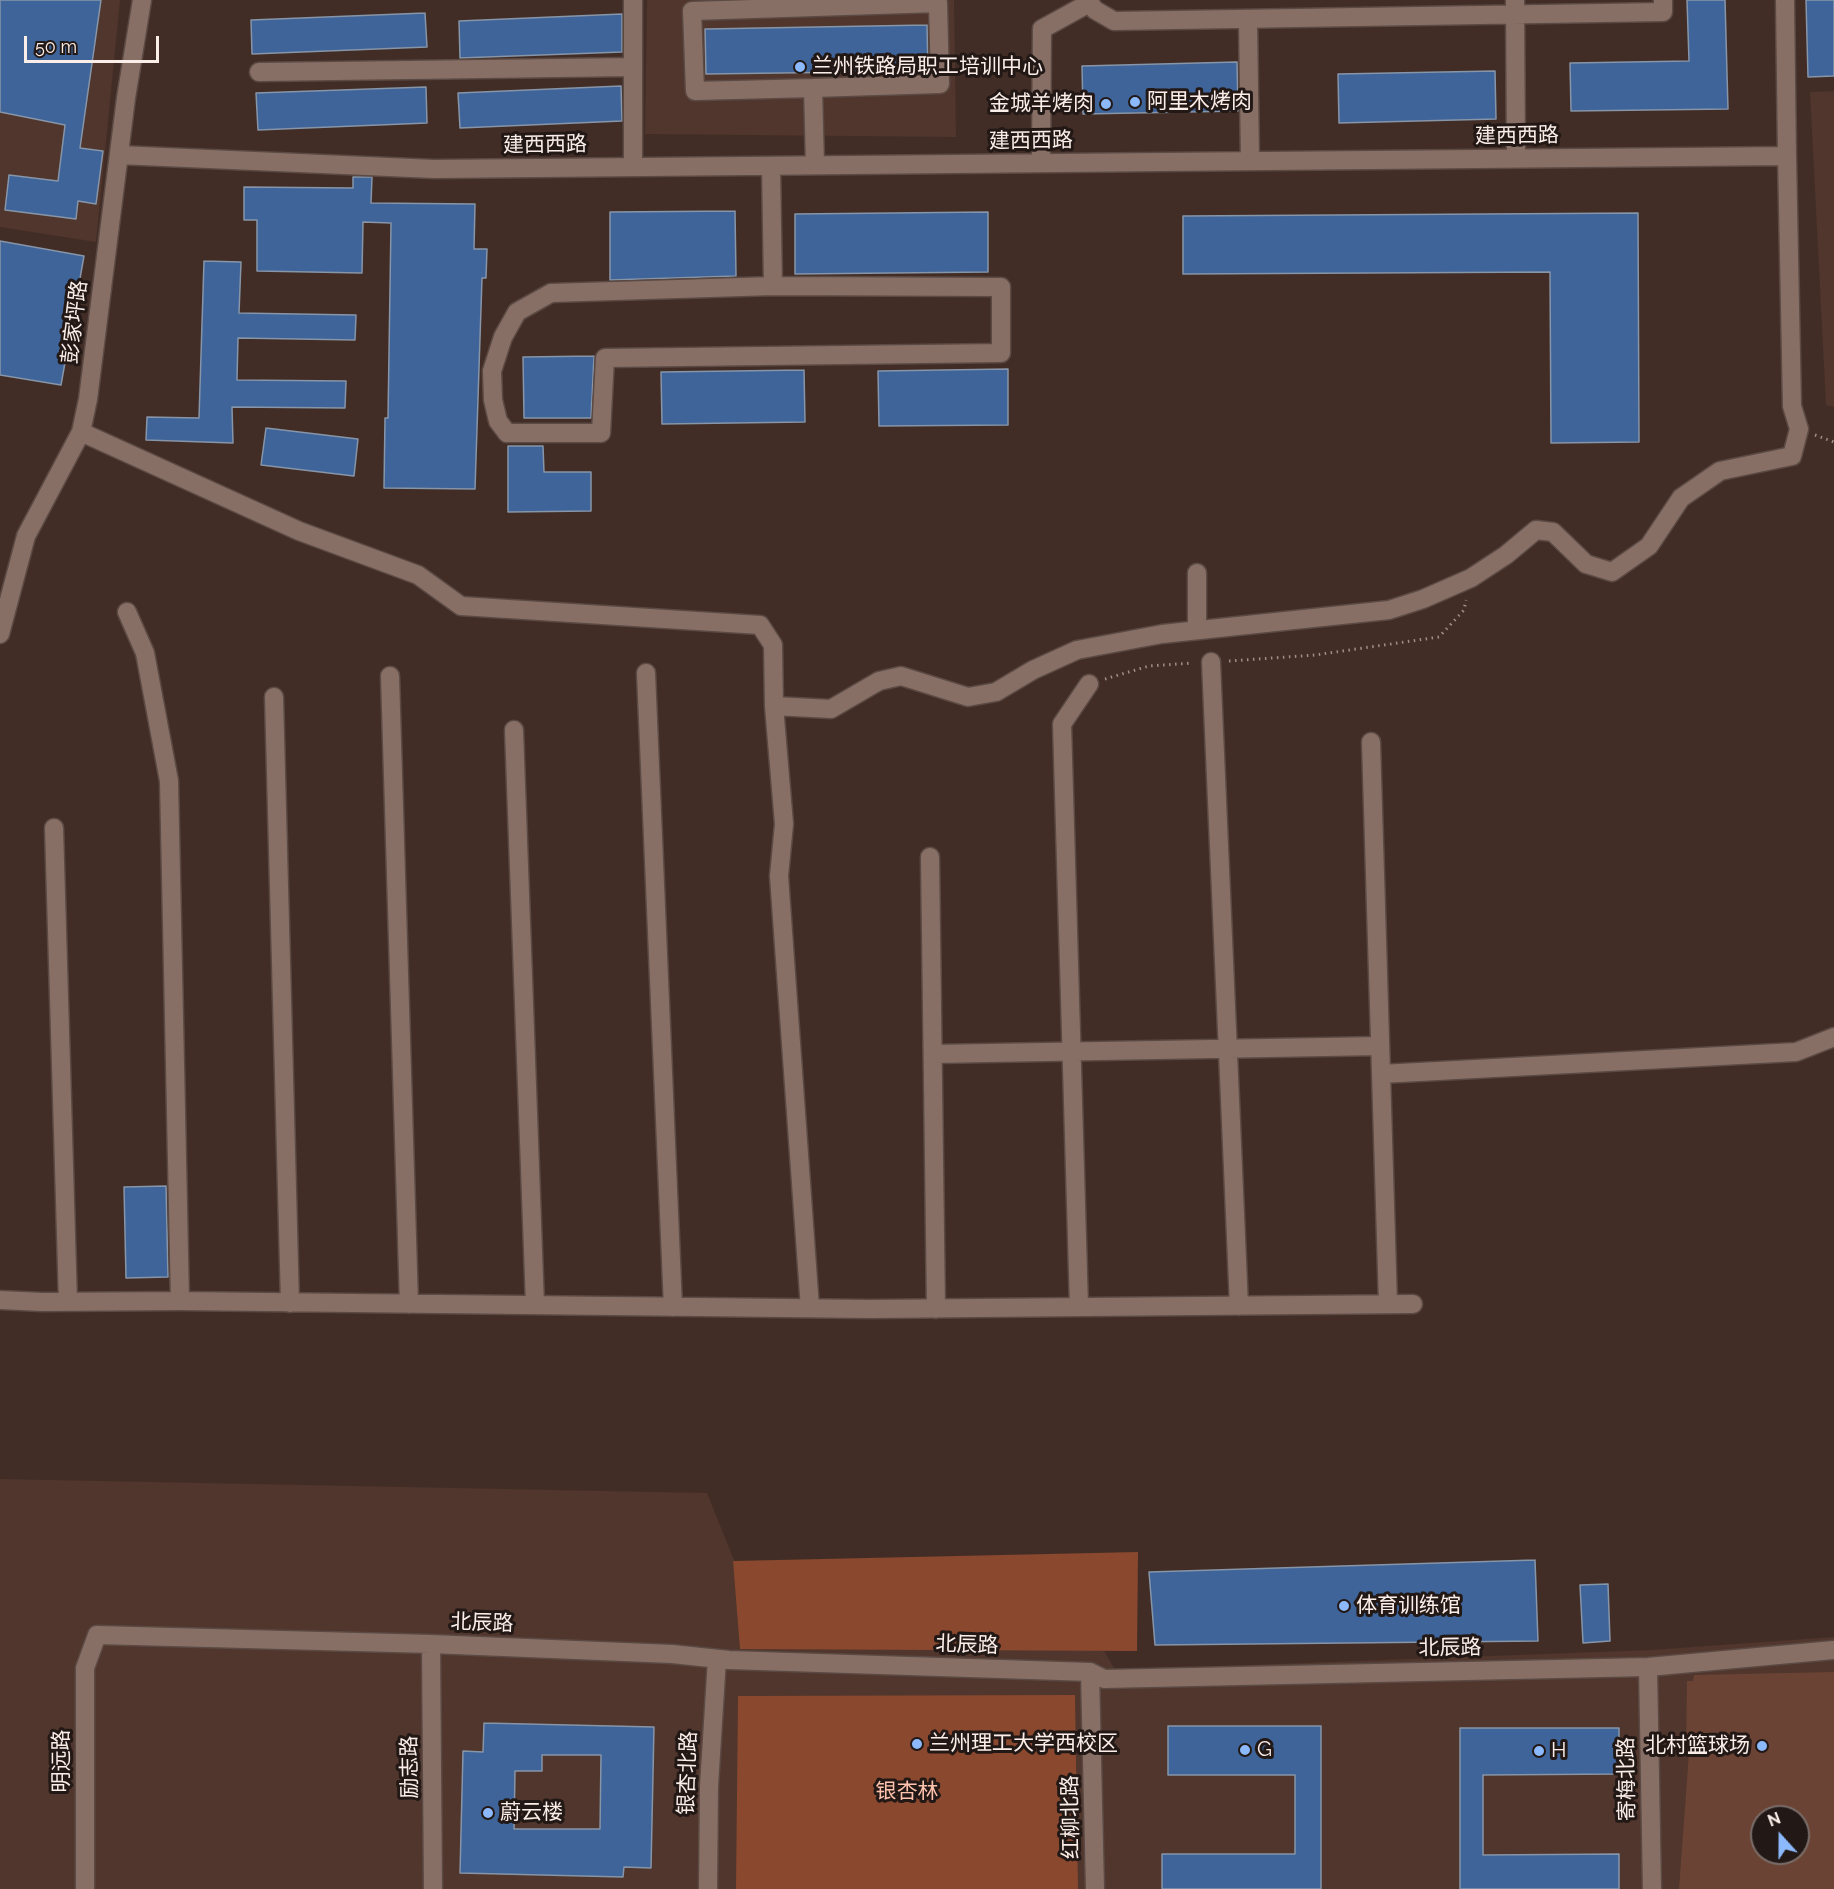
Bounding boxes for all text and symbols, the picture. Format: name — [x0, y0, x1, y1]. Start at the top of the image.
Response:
scale bar — [27, 24, 162, 62]
text: 50 m — [35, 36, 77, 57]
place label: 兰州铁路局职工培训中心 — [812, 54, 1043, 80]
marker: 兰州铁路局职工培训中心 — [793, 60, 807, 74]
place label: 阿里木烤肉 — [1147, 89, 1252, 115]
place label: 金城羊烤肉 — [989, 91, 1094, 117]
marker: 阿里木烤肉 — [1128, 95, 1142, 109]
marker: 金城羊烤肉 — [1099, 97, 1113, 111]
street label: 建西西路 — [1475, 123, 1559, 149]
street label: 建西西路 — [989, 128, 1073, 154]
street label: 建西西路 — [503, 132, 587, 158]
street label: 彭家坪路 — [57, 279, 93, 365]
place label: 体育训练馆 — [1356, 1593, 1461, 1619]
marker: 体育训练馆 — [1337, 1599, 1351, 1613]
street label: 北辰路 — [450, 1609, 514, 1637]
street label: 北辰路 — [935, 1631, 999, 1659]
street label: 北辰路 — [1418, 1635, 1482, 1661]
street label: 明远路 — [49, 1730, 75, 1792]
street label: 银杏北路 — [674, 1731, 702, 1815]
place label: 兰州理工大学西校区 — [929, 1731, 1118, 1757]
place label: 北村篮球场 — [1645, 1733, 1750, 1759]
street label: 励志路 — [397, 1735, 423, 1799]
marker: 兰州理工大学西校区 — [910, 1737, 924, 1751]
place label: G — [1257, 1737, 1272, 1763]
street label: 寄梅北路 — [1614, 1737, 1640, 1821]
place label: H — [1551, 1738, 1566, 1764]
marker: 北村篮球场 — [1755, 1739, 1769, 1753]
marker: G — [1238, 1743, 1252, 1757]
marker: H — [1532, 1744, 1546, 1758]
street label: 红柳北路 — [1058, 1775, 1084, 1859]
park label: 银杏林 — [876, 1779, 938, 1805]
place label: 蔚云楼 — [500, 1800, 563, 1826]
north arrow — [1750, 1805, 1810, 1865]
marker: 蔚云楼 — [481, 1806, 495, 1820]
text: N — [1765, 1809, 1783, 1831]

